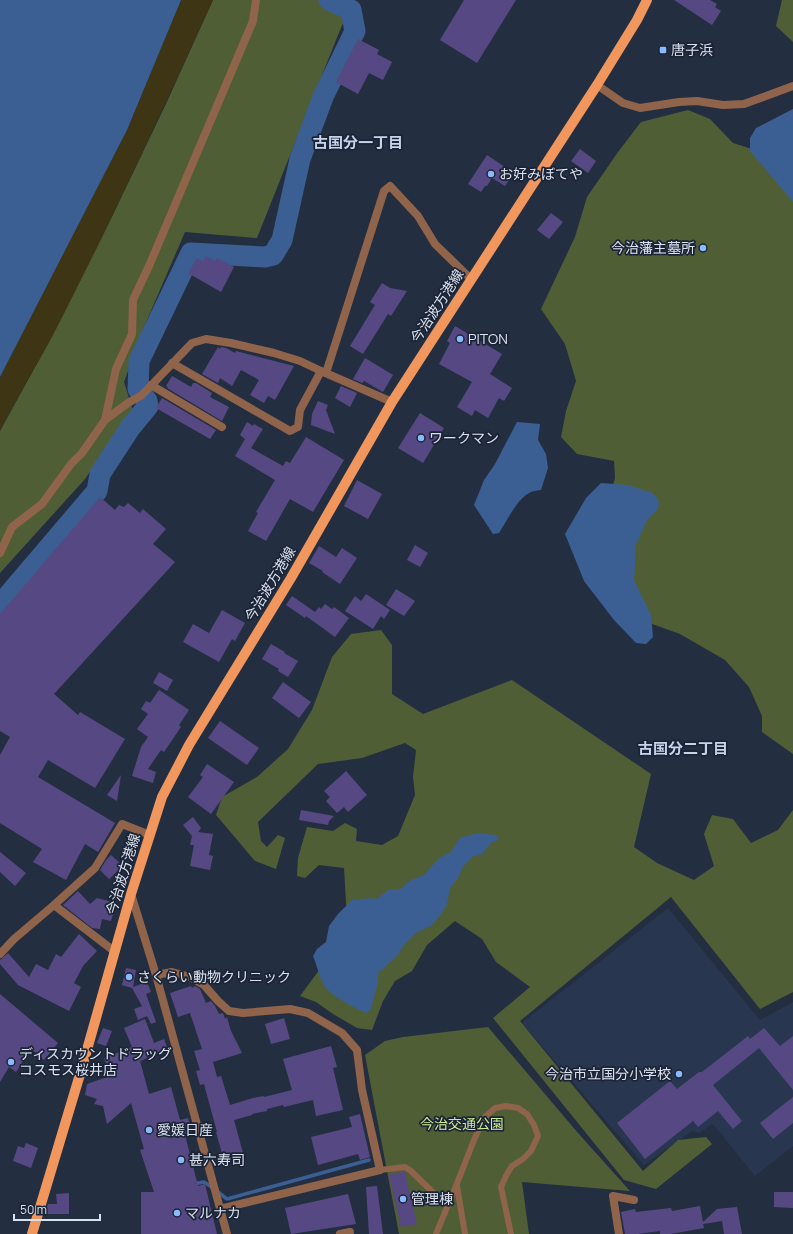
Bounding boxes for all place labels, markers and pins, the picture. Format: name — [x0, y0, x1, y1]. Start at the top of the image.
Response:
place label: 唐子浜 — [671, 40, 713, 59]
marker: 唐子浜 — [658, 45, 668, 55]
place label: お好みぼてや — [499, 164, 583, 183]
marker: お好みぼてや — [486, 169, 496, 179]
place label: 今治藩主墓所 — [611, 238, 695, 257]
marker: 今治藩主墓所 — [698, 243, 708, 253]
place label: PITON — [468, 329, 508, 348]
marker: PITON — [455, 334, 465, 344]
place label: ワークマン — [429, 428, 499, 447]
marker: ワークマン — [416, 433, 426, 443]
place label: さくらい動物クリニック — [137, 967, 291, 986]
marker: さくらい動物クリニック — [124, 972, 134, 982]
place label: ディスカウントドラッグ コスモス桜井店 — [19, 1044, 172, 1079]
marker: ディスカウントドラッグ コスモス桜井店 — [6, 1057, 16, 1067]
place label: 今治市立国分小学校 — [545, 1064, 671, 1083]
marker: 今治市立国分小学校 — [674, 1069, 684, 1079]
place label: 愛媛日産 — [157, 1120, 213, 1139]
marker: 愛媛日産 — [144, 1125, 154, 1135]
place label: 甚六寿司 — [189, 1150, 245, 1169]
marker: 甚六寿司 — [176, 1155, 186, 1165]
place label: 管理棟 — [411, 1189, 453, 1208]
marker: 管理棟 — [398, 1194, 408, 1204]
place label: マルナカ — [185, 1203, 241, 1222]
marker: マルナカ — [172, 1208, 182, 1218]

